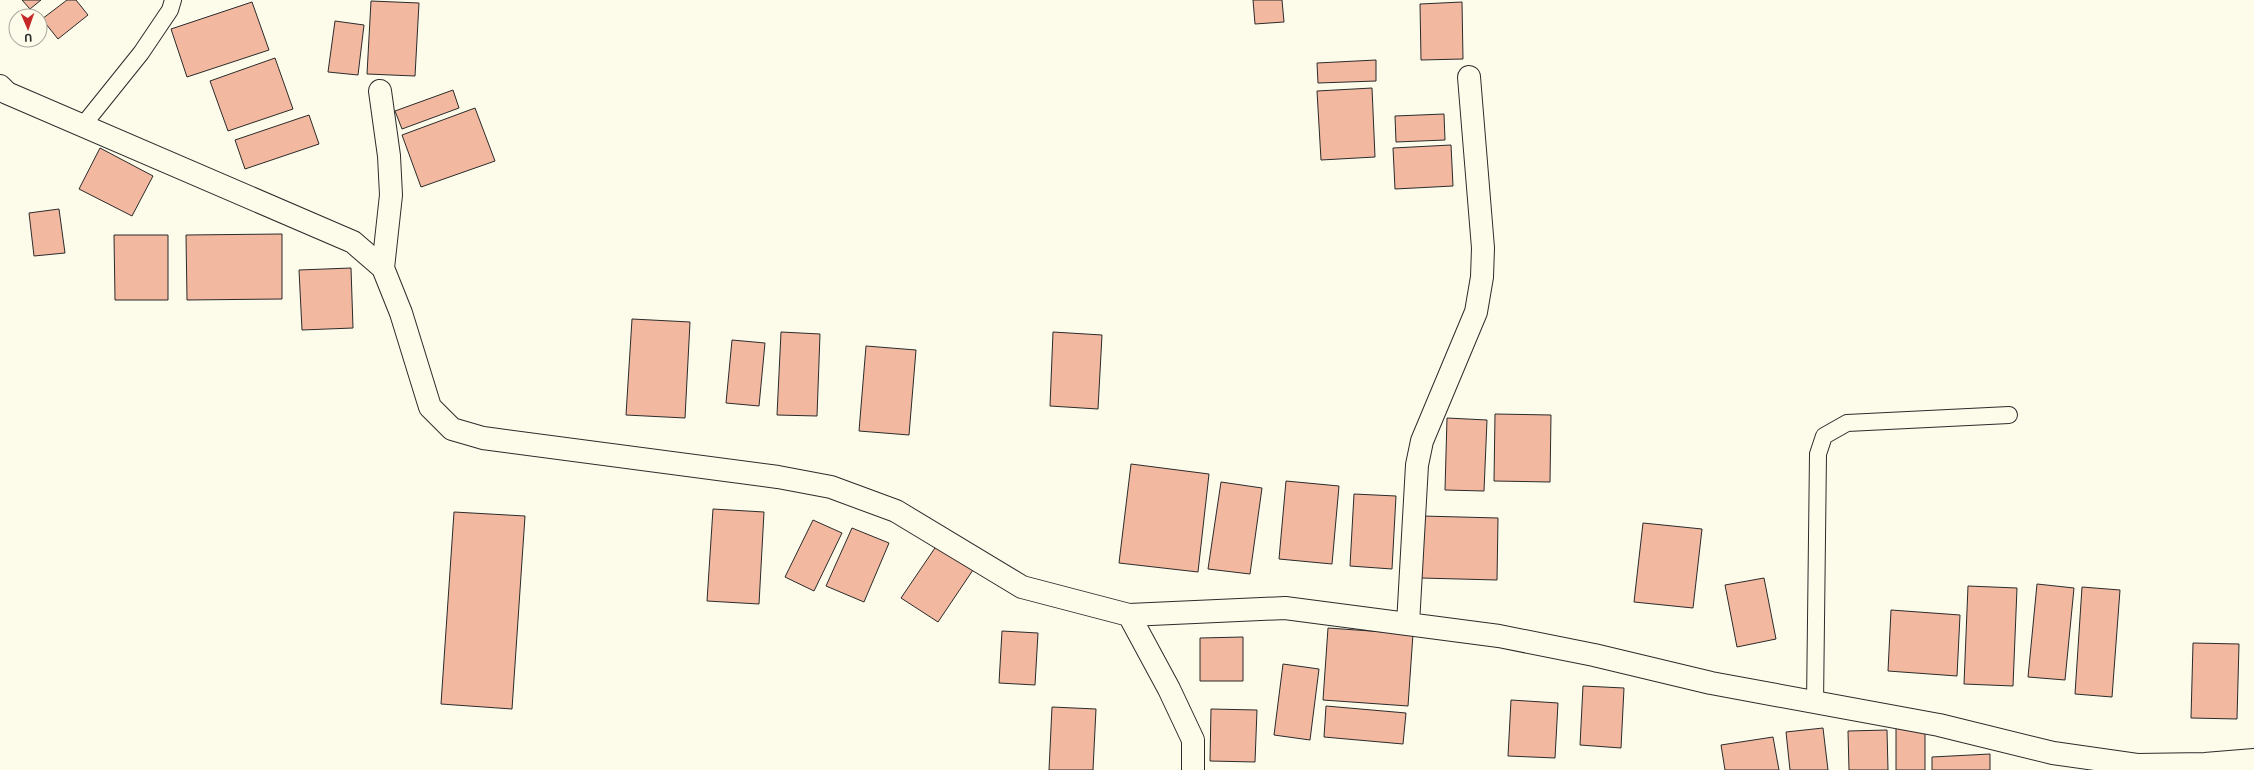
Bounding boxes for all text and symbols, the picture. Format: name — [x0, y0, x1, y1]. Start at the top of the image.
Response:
north arrow — [8, 8, 48, 48]
text: U — [24, 31, 33, 46]

